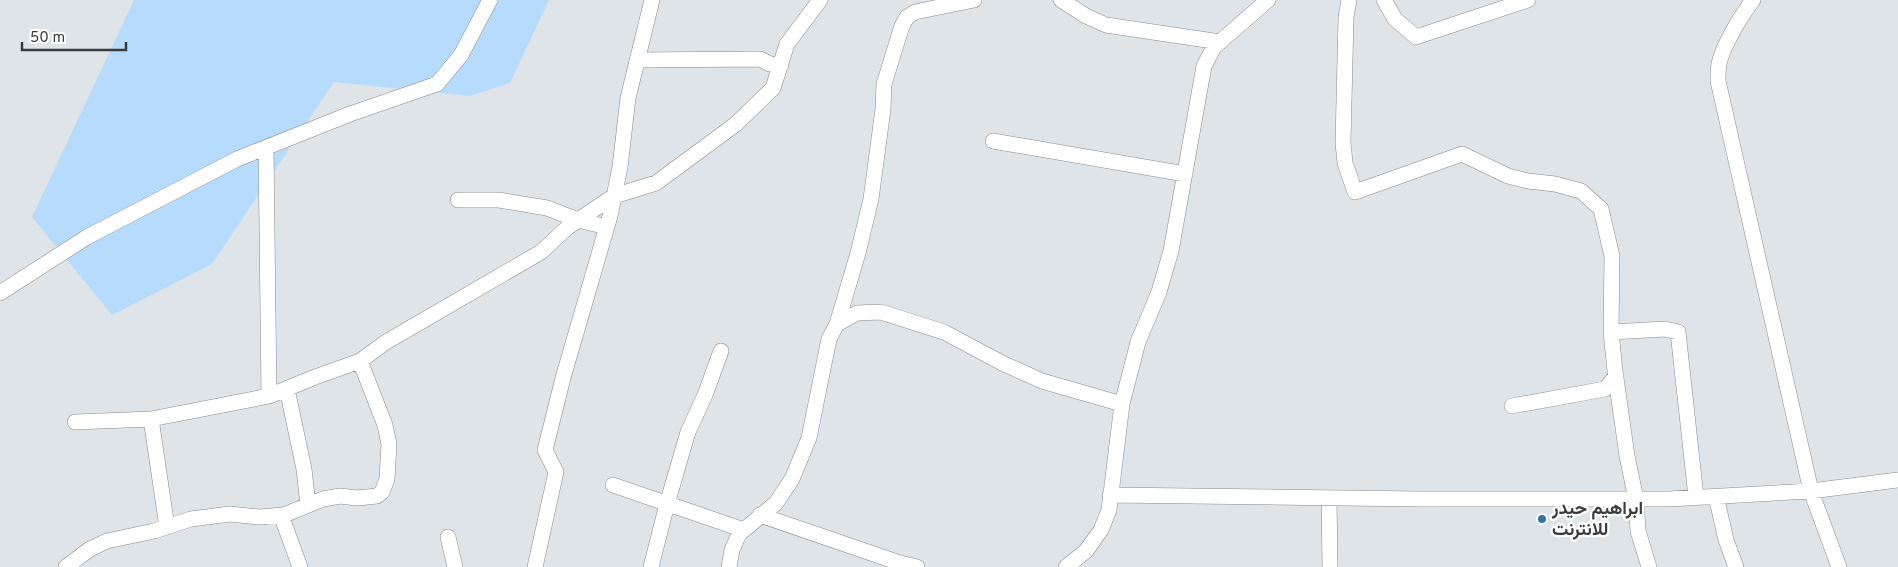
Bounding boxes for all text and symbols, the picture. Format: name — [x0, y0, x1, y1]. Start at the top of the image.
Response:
scale bar — [22, 20, 126, 52]
text: 50 m — [30, 29, 65, 48]
place label: ابراهيم حيدر للانترنت — [1551, 498, 1643, 542]
marker: ابراهيم حيدر للانترنت — [1536, 513, 1548, 525]

